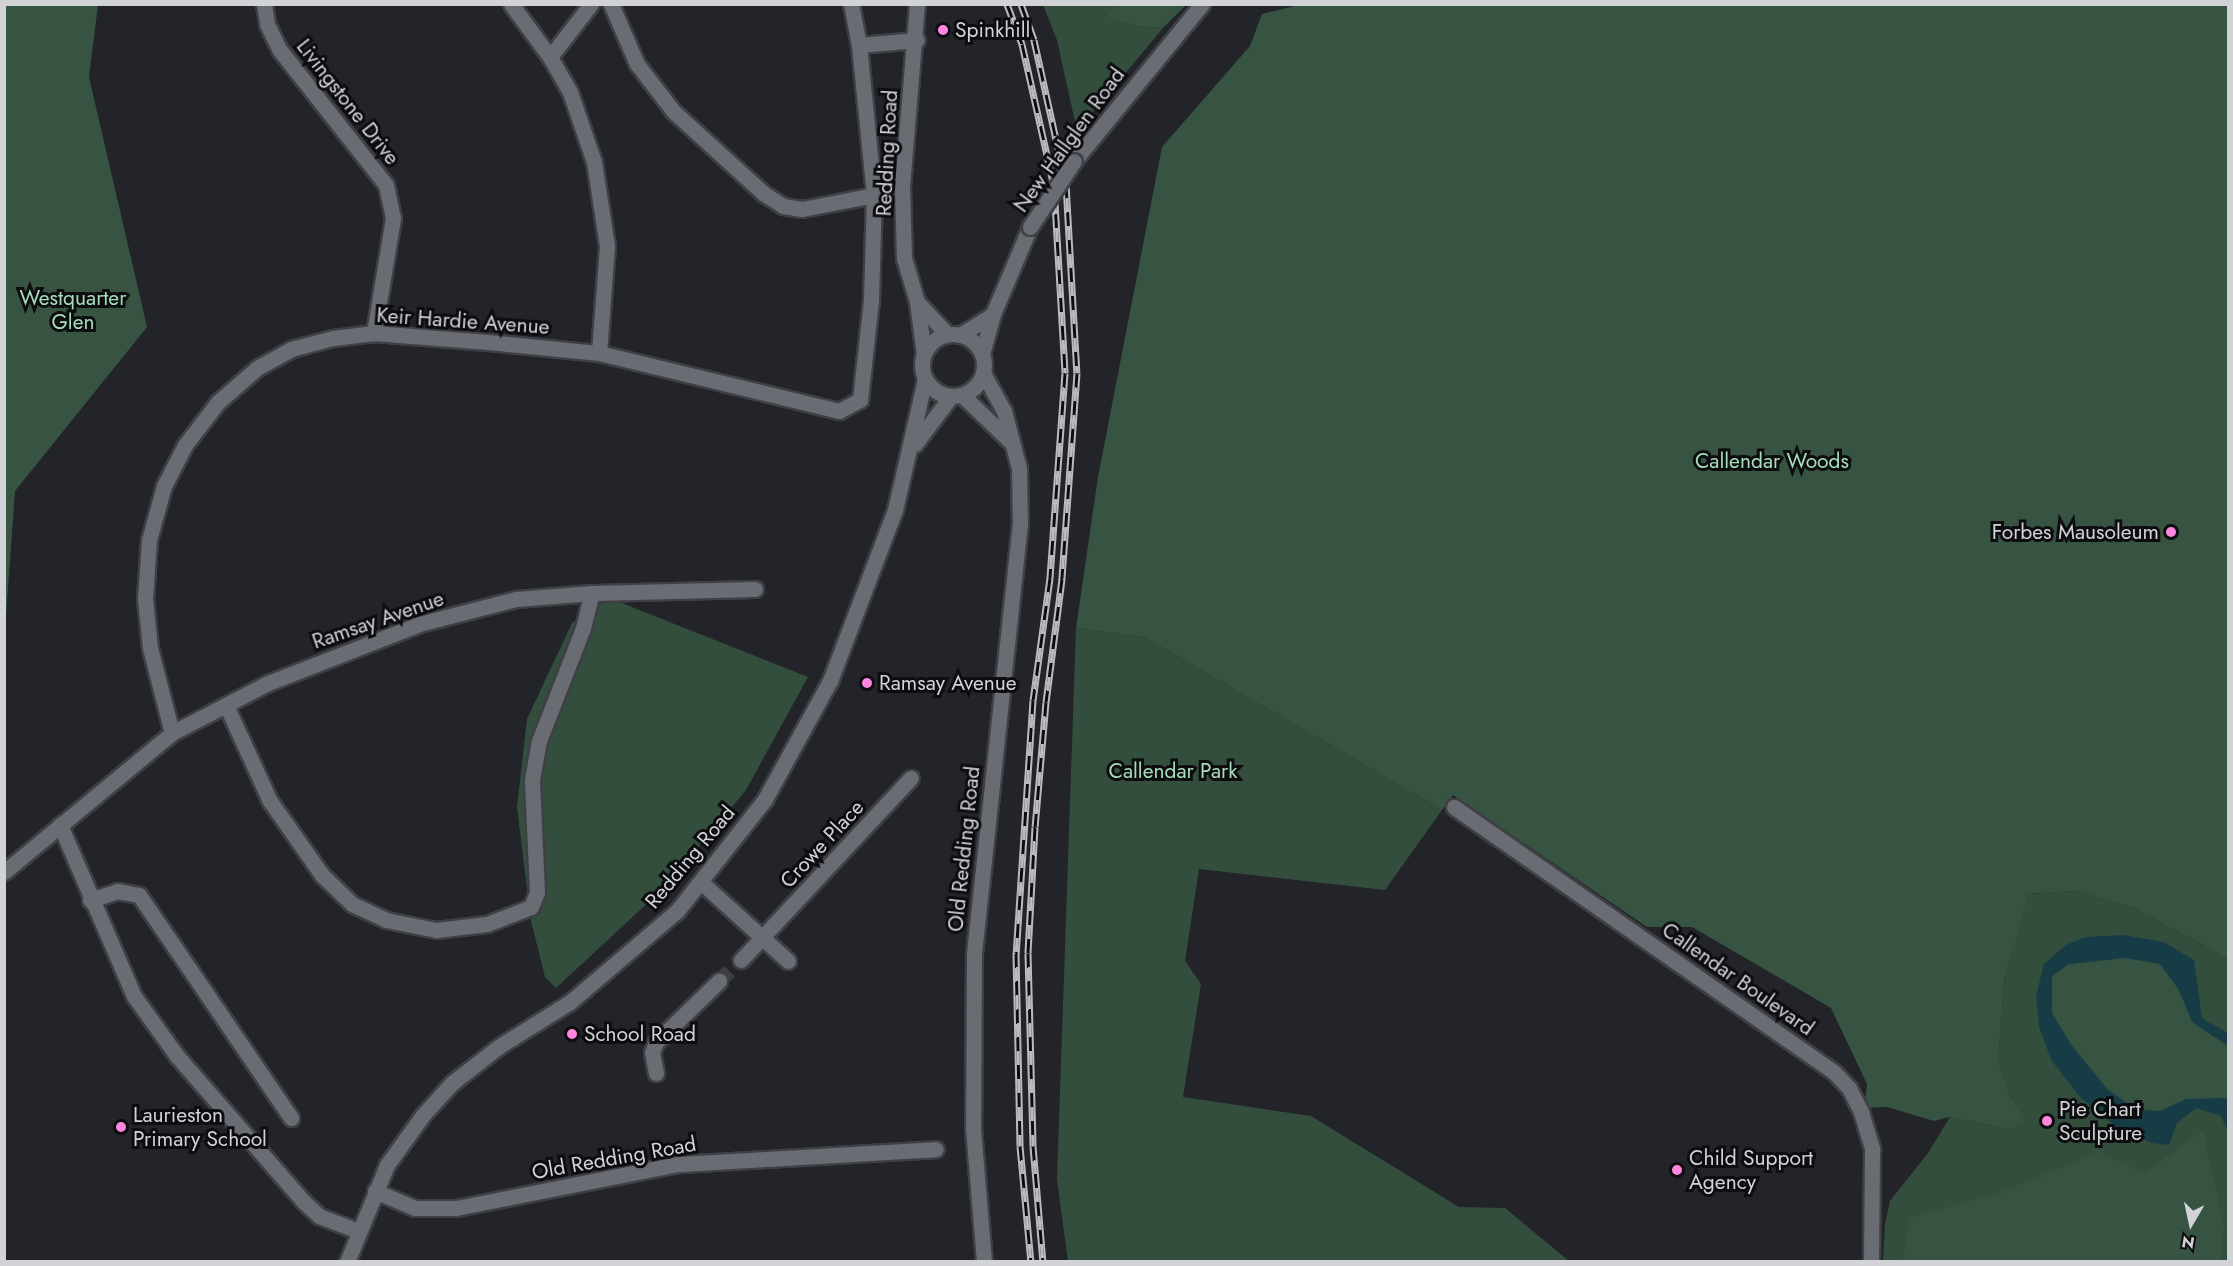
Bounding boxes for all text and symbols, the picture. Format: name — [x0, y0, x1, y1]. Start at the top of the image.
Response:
place label: Spinkhill — [955, 17, 1030, 43]
marker: Spinkhill — [936, 23, 950, 37]
street label: Livingstone Drive — [291, 34, 405, 170]
street label: New Hallglen Road — [1008, 63, 1130, 217]
street label: Redding Road — [871, 89, 903, 217]
park label: Westquarter Glen — [20, 285, 126, 335]
street label: Keir Hardie Avenue — [376, 302, 550, 340]
park label: Callendar Woods — [1695, 448, 1849, 474]
place label: Forbes Mausoleum — [1992, 519, 2159, 545]
marker: Forbes Mausoleum — [2164, 525, 2178, 539]
street label: Ramsay Avenue — [309, 586, 447, 654]
place label: Ramsay Avenue — [879, 670, 1017, 696]
marker: Ramsay Avenue — [860, 676, 874, 690]
park label: Callendar Park — [1109, 758, 1237, 784]
street label: Old Redding Road — [943, 765, 985, 933]
street label: Crowe Place — [775, 795, 869, 893]
street label: Redding Road — [640, 800, 740, 914]
street label: Callendar Boulevard — [1657, 917, 1819, 1041]
place label: School Road — [584, 1021, 696, 1047]
marker: School Road — [565, 1027, 579, 1041]
place label: Pie Chart Sculpture — [2059, 1096, 2142, 1146]
place label: Laurieston Primary School — [133, 1102, 267, 1152]
marker: Pie Chart Sculpture — [2040, 1114, 2054, 1128]
marker: Laurieston Primary School — [114, 1120, 128, 1134]
street label: Old Redding Road — [530, 1131, 698, 1185]
place label: Child Support Agency — [1689, 1145, 1813, 1195]
marker: Child Support Agency — [1670, 1163, 1684, 1177]
north arrow — [2161, 1194, 2221, 1254]
text: N — [2180, 1230, 2196, 1255]

